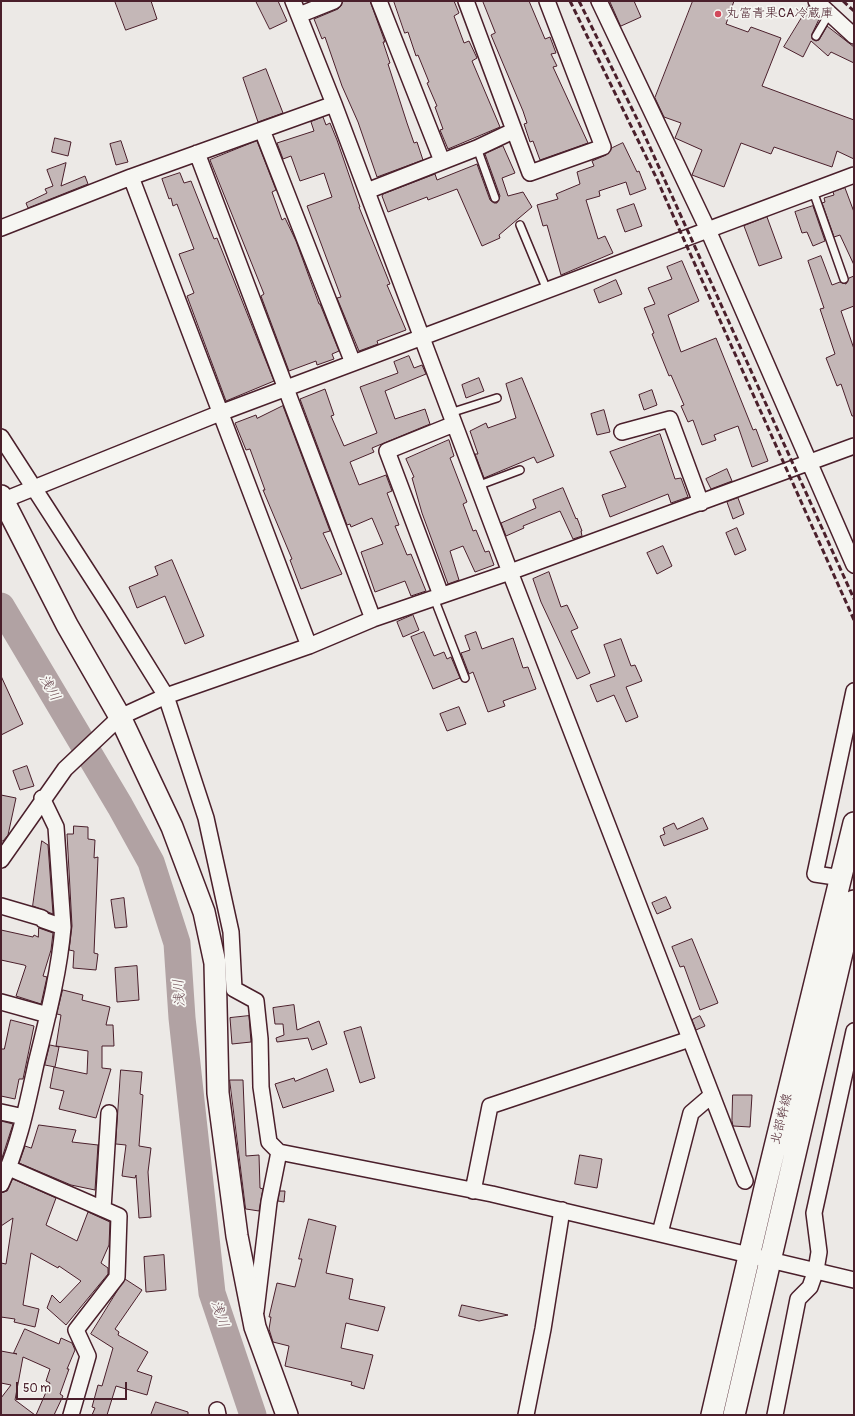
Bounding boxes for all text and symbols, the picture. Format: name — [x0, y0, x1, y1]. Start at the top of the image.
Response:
place label: 丸富青果CA冷蔵庫 — [726, 6, 833, 22]
marker: 丸富青果CA冷蔵庫 — [713, 9, 723, 19]
water label: 浅川 — [35, 672, 63, 704]
water label: 浅川 — [171, 978, 189, 1008]
street label: 北部幹線 — [768, 1092, 796, 1146]
water label: 浅川 — [206, 1298, 232, 1330]
scale bar — [18, 1374, 129, 1400]
text: 50 m — [23, 1381, 51, 1396]

